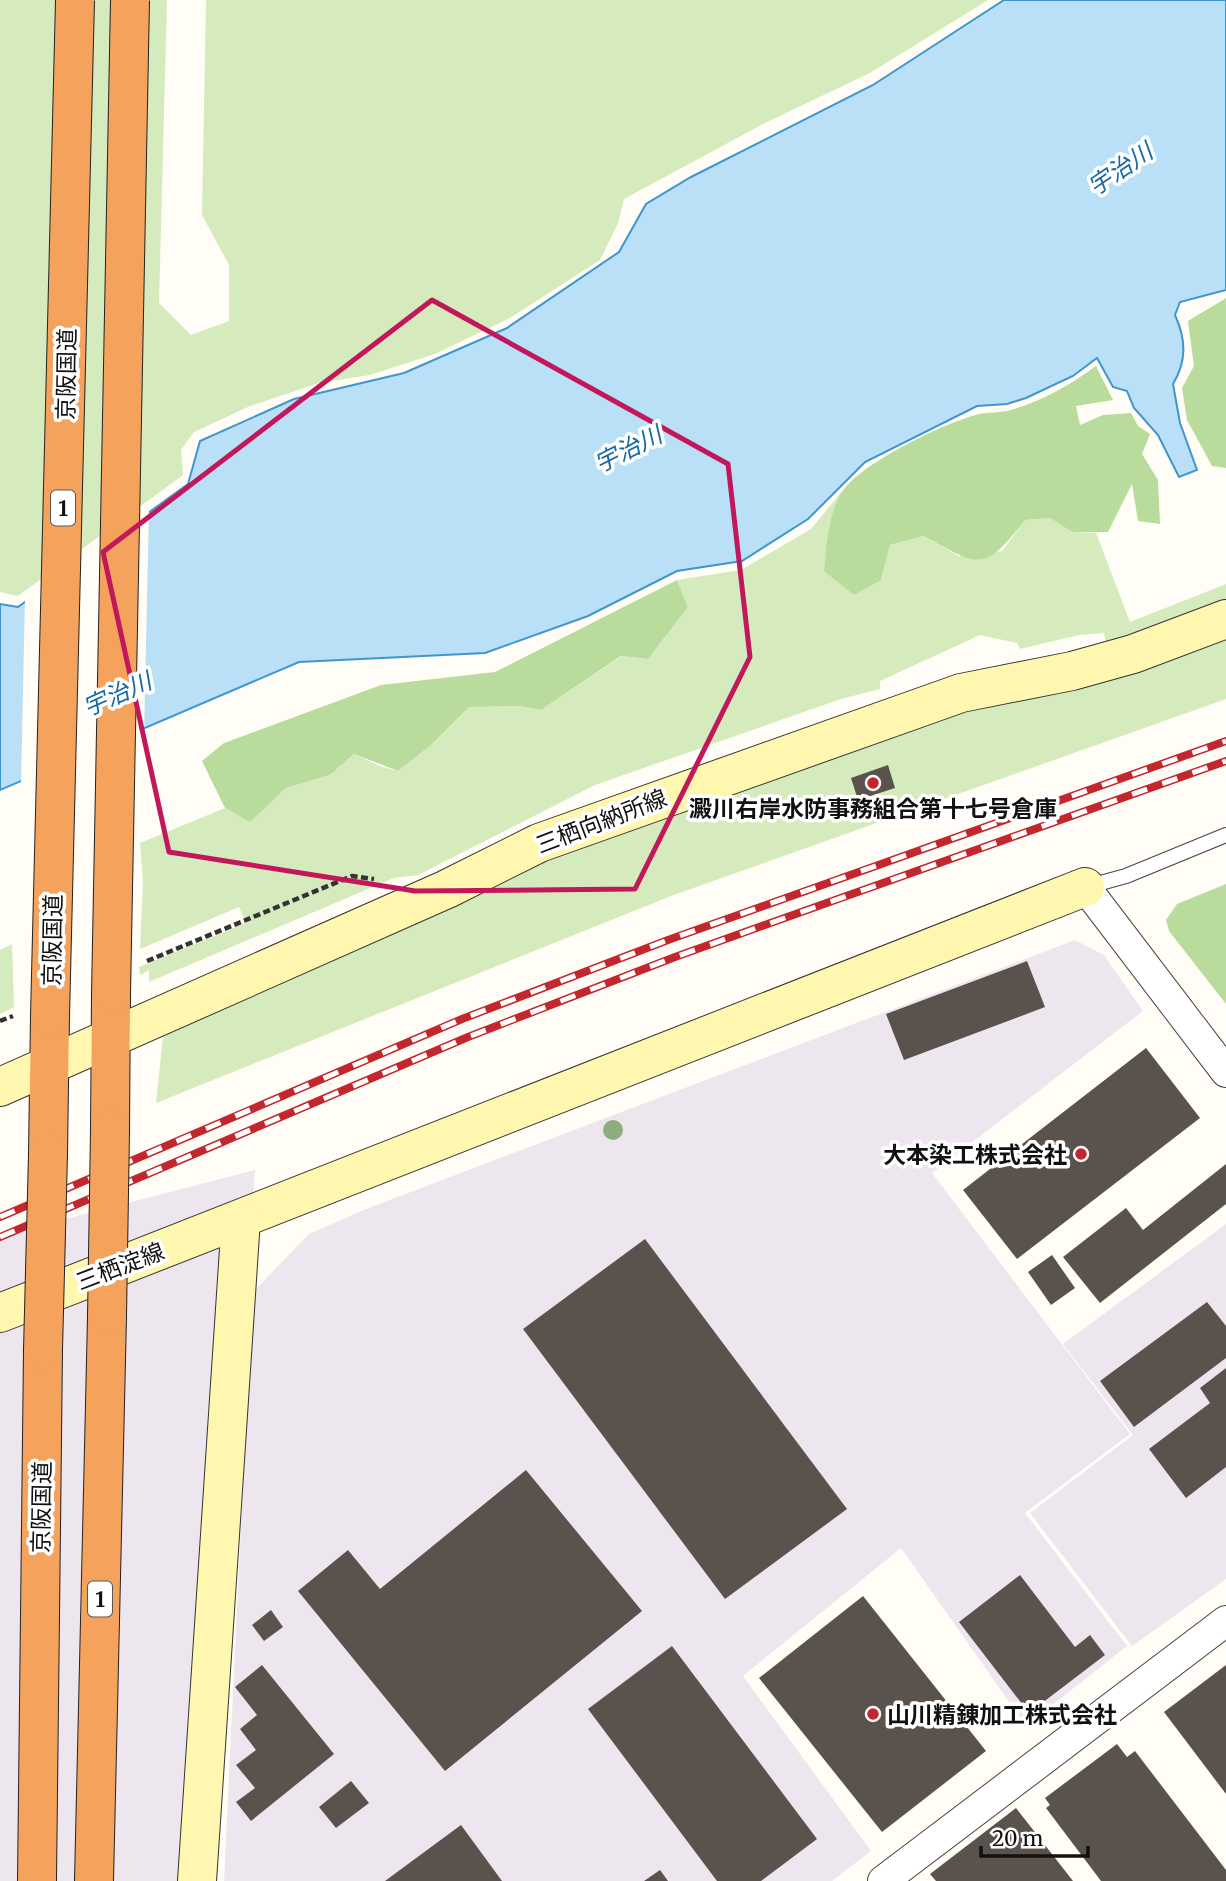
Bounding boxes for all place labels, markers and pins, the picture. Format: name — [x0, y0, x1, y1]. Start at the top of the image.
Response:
marker: 澱川右岸水防事務組合第十七号倉庫 — [865, 775, 881, 791]
place label: 澱川右岸水防事務組合第十七号倉庫 — [689, 794, 1057, 823]
place label: 大本染工株式会社 — [883, 1140, 1067, 1169]
marker: 大本染工株式会社 — [1073, 1146, 1089, 1162]
place label: 山川精錬加工株式会社 — [887, 1700, 1117, 1729]
marker: 山川精錬加工株式会社 — [865, 1706, 881, 1722]

